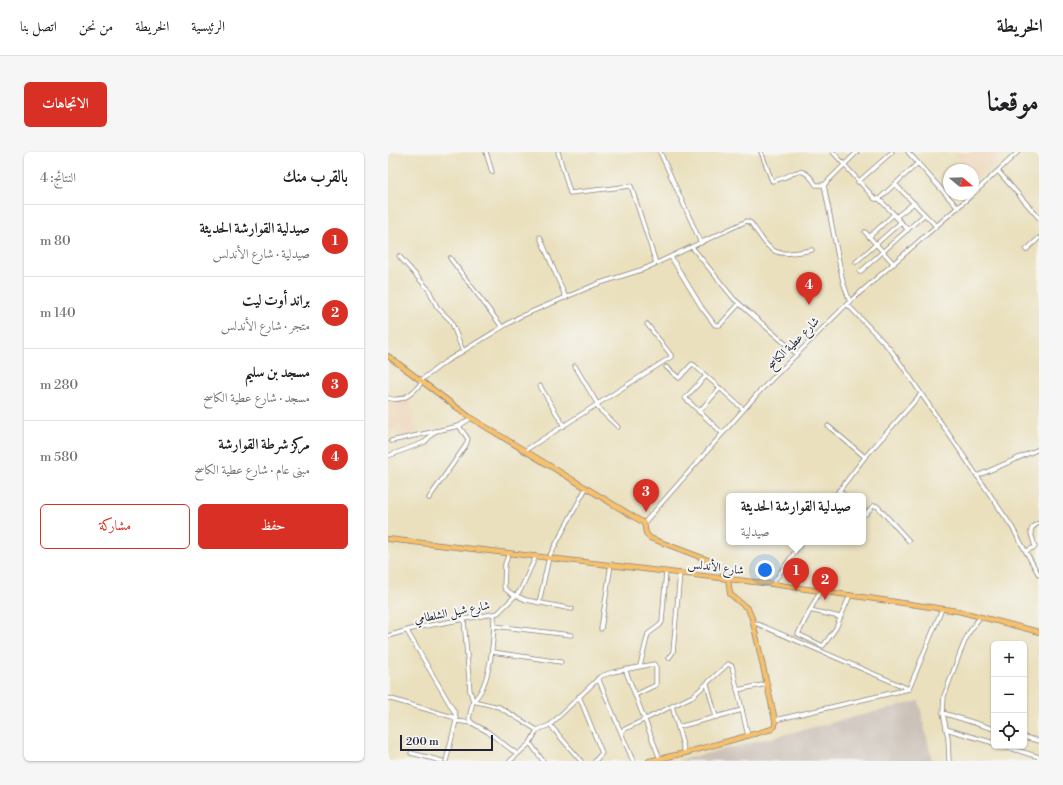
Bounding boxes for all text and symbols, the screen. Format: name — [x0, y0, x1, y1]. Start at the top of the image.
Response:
text: الخريطة — [997, 14, 1043, 38]
text: اتصل بنا — [20, 18, 57, 36]
text: من نحن — [79, 18, 113, 36]
text: الخريطة — [135, 18, 169, 36]
text: الرئيسية — [191, 18, 225, 36]
button: الاتجاهات — [24, 82, 107, 127]
text: موقعنا — [987, 85, 1039, 120]
north arrow — [943, 164, 979, 200]
text: بالقرب منك — [282, 166, 348, 188]
text: النتائج: 4 — [40, 170, 76, 186]
text: صيدلية القوارشة الحديثة — [199, 219, 310, 238]
text: 80 m — [40, 233, 71, 249]
text: 1 — [332, 233, 338, 249]
text: صيدلية · شارع الأندلس — [213, 246, 310, 262]
pin: 4 — [796, 272, 822, 305]
text: براند أوت ليت — [242, 291, 310, 310]
text: 140 m — [40, 305, 76, 321]
text: 2 — [331, 305, 339, 321]
street label: شارع عطية الكاسح — [764, 314, 825, 375]
text: متجر · شارع الأندلس — [221, 318, 310, 334]
text: مسجد بن سليم — [245, 363, 310, 382]
text: 280 m — [40, 377, 78, 393]
text: 3 — [331, 377, 339, 393]
text: مسجد · شارع عطية الكاسح — [203, 390, 310, 406]
text: مركز شرطة القوارشة — [218, 435, 310, 454]
text: 580 m — [40, 449, 78, 465]
text: 4 — [331, 449, 339, 465]
text: مبنى عام · شارع عطية الكاسح — [194, 462, 310, 478]
pin: 3 — [633, 479, 659, 512]
popup — [726, 493, 866, 545]
text: صيدلية القوارشة الحديثة — [741, 497, 851, 516]
button: مشاركة — [40, 504, 190, 549]
button: حفظ — [198, 504, 348, 549]
text: صيدلية — [741, 524, 769, 540]
street label: شارع الأندلس — [687, 555, 745, 581]
pin: 1 — [783, 558, 809, 591]
your location — [755, 560, 775, 580]
pin: 2 — [812, 567, 838, 600]
street label: شارع شيل الشلطامي — [413, 598, 492, 630]
map controls — [991, 641, 1027, 749]
button: + — [991, 641, 1027, 677]
button: − — [991, 677, 1027, 713]
button: locate — [991, 713, 1027, 749]
scale bar — [400, 733, 493, 752]
text: 200 m — [406, 735, 439, 749]

